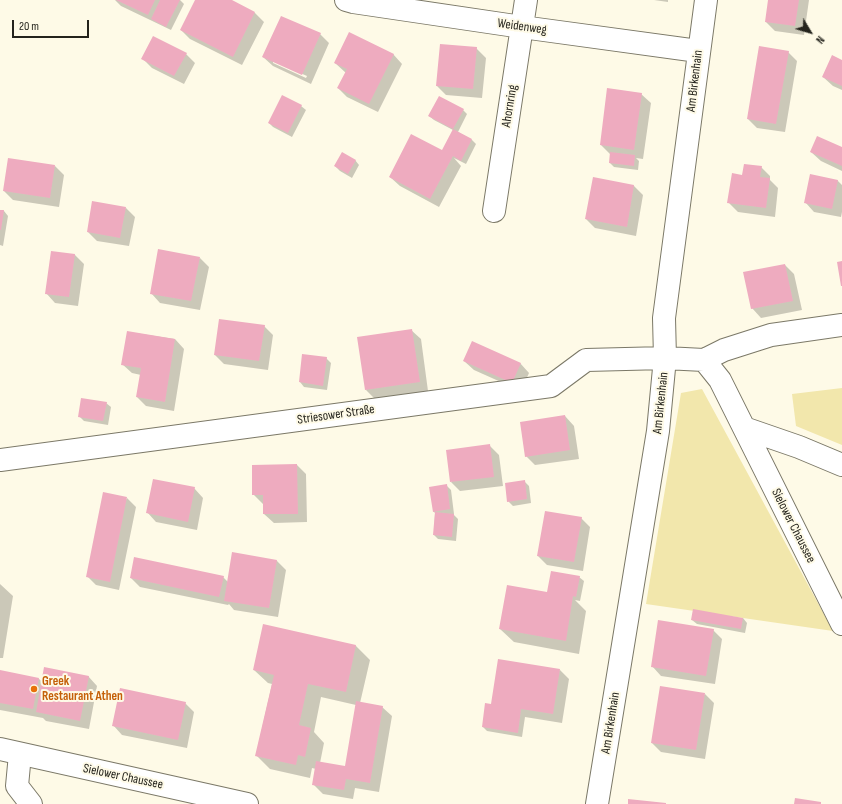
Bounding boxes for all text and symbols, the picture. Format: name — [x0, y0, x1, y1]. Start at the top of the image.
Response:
scale bar — [14, 12, 91, 38]
north arrow — [790, 12, 830, 52]
street label: Weidenweg — [496, 16, 548, 38]
text: 20 m — [19, 19, 39, 34]
text: N — [813, 33, 827, 46]
street label: Am Birkenhain — [683, 49, 707, 113]
street label: Ahornring — [499, 84, 521, 128]
street label: Am Birkenhain — [650, 371, 672, 435]
street label: Striesower Straße — [296, 402, 376, 428]
street label: Sielower Chaussee — [768, 486, 818, 566]
place label: Greek Restaurant Athen — [42, 674, 123, 705]
marker: Greek Restaurant Athen — [29, 684, 39, 694]
street label: Am Birkenhain — [598, 691, 624, 755]
street label: Sielower Chaussee — [82, 761, 164, 793]

